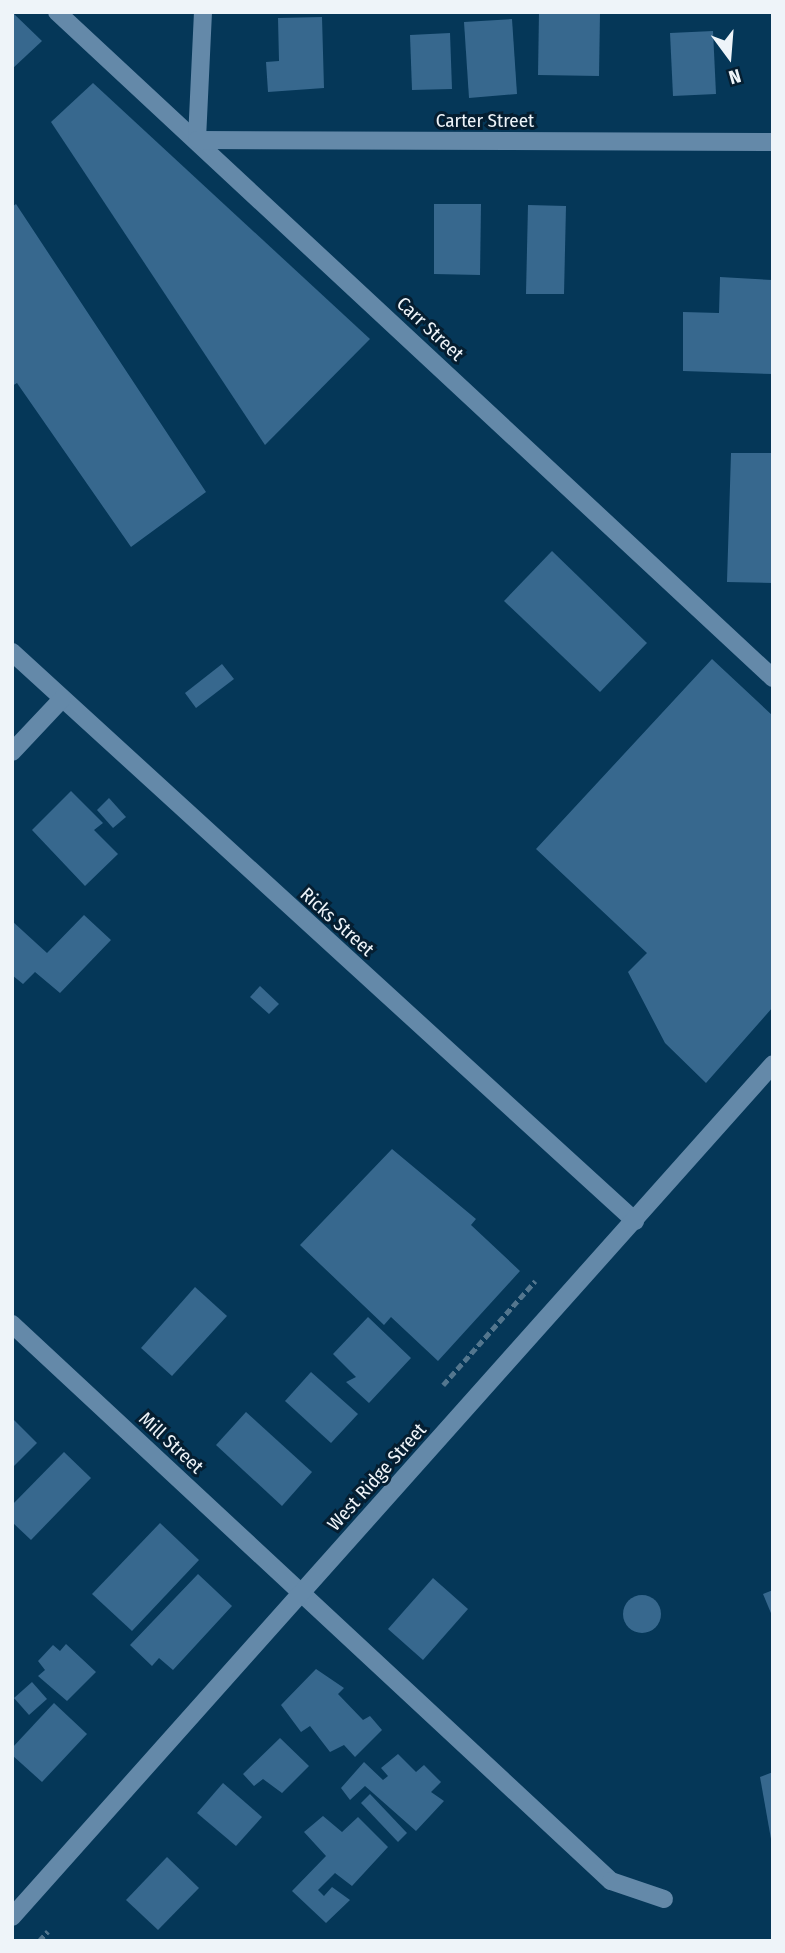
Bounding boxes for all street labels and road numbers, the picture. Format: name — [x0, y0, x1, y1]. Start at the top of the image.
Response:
street label: Carter Street — [436, 110, 534, 132]
street label: Carr Street — [392, 292, 468, 366]
street label: Ricks Street — [295, 883, 379, 961]
street label: Mill Street — [134, 1408, 208, 1478]
street label: West Ridge Street — [323, 1419, 431, 1535]

